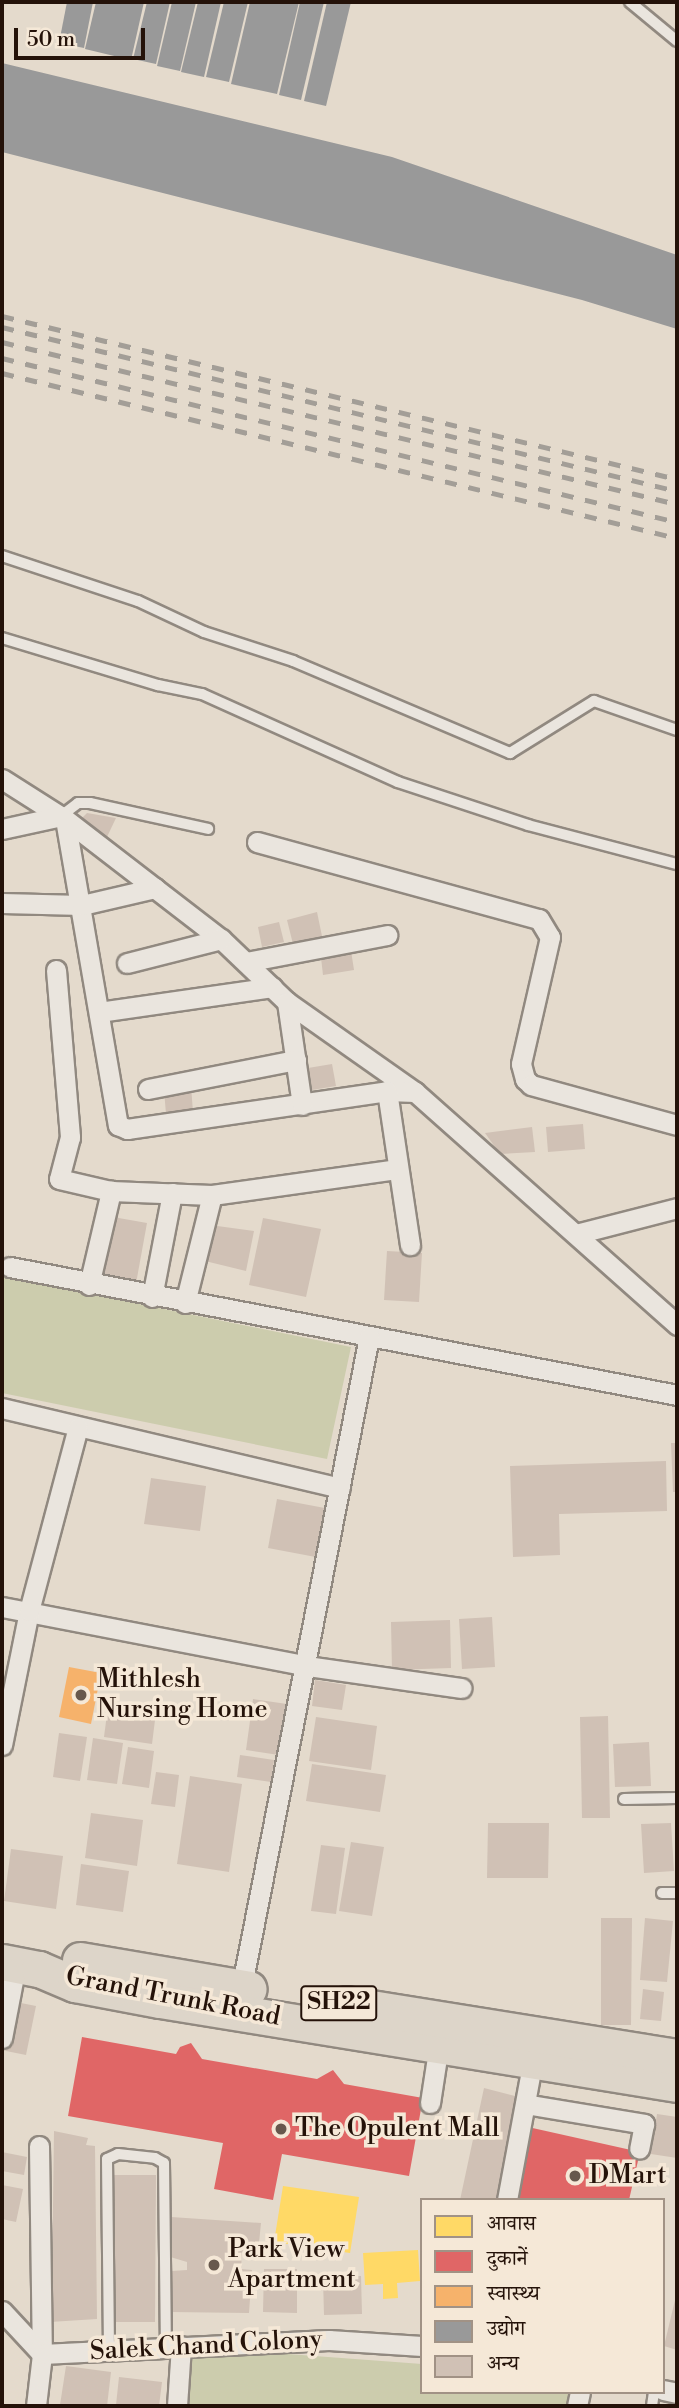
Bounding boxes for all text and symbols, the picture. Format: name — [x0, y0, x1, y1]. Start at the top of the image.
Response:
scale bar — [18, 14, 149, 58]
text: 50 m — [27, 27, 75, 53]
place label: Mithlesh Nursing Home — [97, 1664, 268, 1726]
marker: Mithlesh Nursing Home — [71, 1685, 91, 1705]
street label: Grand Trunk Road — [63, 1961, 283, 2033]
road number: SH22 — [299, 1982, 379, 2024]
place label: The Opulent Mall — [295, 2113, 499, 2145]
marker: The Opulent Mall — [273, 2121, 289, 2137]
place label: DMart — [589, 2160, 667, 2192]
marker: DMart — [567, 2168, 583, 2184]
legend — [420, 2198, 665, 2394]
text: आवास — [487, 2211, 536, 2237]
place label: Park View Apartment — [228, 2234, 356, 2296]
text: दुकानें — [487, 2246, 528, 2272]
marker: Park View Apartment — [206, 2257, 222, 2273]
text: स्वास्थ्य — [487, 2281, 540, 2307]
text: उद्योग — [487, 2316, 525, 2342]
street label: Salek Chand Colony — [89, 2324, 323, 2368]
text: अन्य — [487, 2351, 519, 2377]

